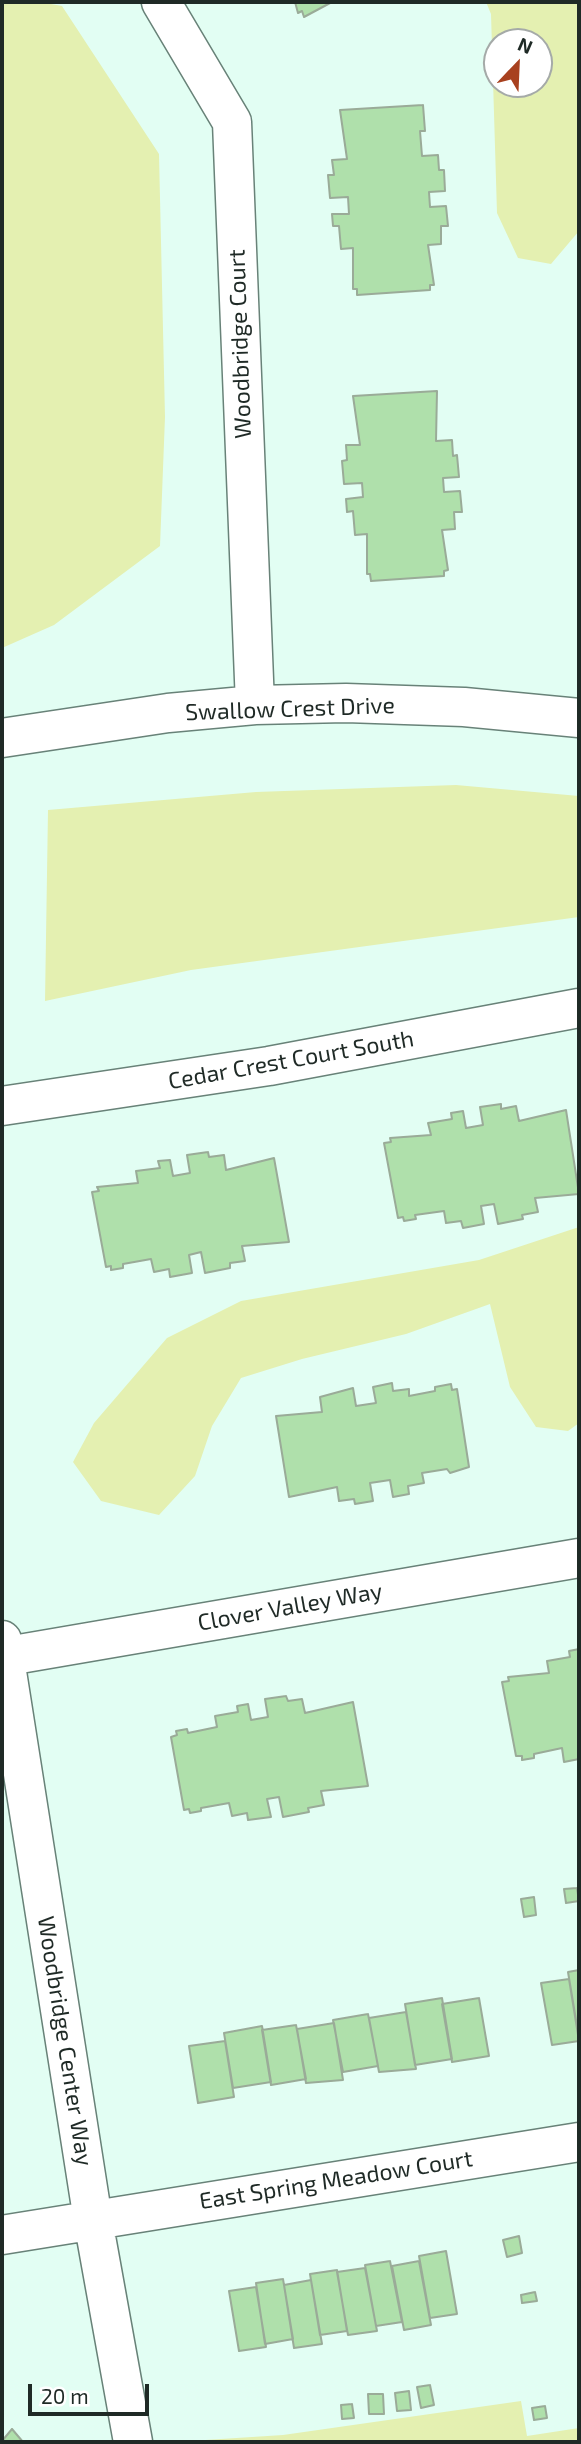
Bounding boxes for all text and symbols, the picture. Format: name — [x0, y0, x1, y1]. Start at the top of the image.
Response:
north arrow — [483, 28, 553, 98]
text: N — [515, 32, 536, 58]
street label: Woodbridge Court — [223, 249, 257, 439]
street label: Swallow Crest Drive — [185, 692, 395, 726]
street label: Cedar Crest Court South — [166, 1025, 416, 1095]
street label: Clover Valley Way — [195, 1577, 385, 1637]
street label: Woodbridge Center Way — [32, 1914, 98, 2168]
street label: East Spring Meadow Court — [197, 2145, 475, 2215]
scale bar — [32, 2370, 152, 2414]
text: 20 m — [41, 2383, 89, 2408]

